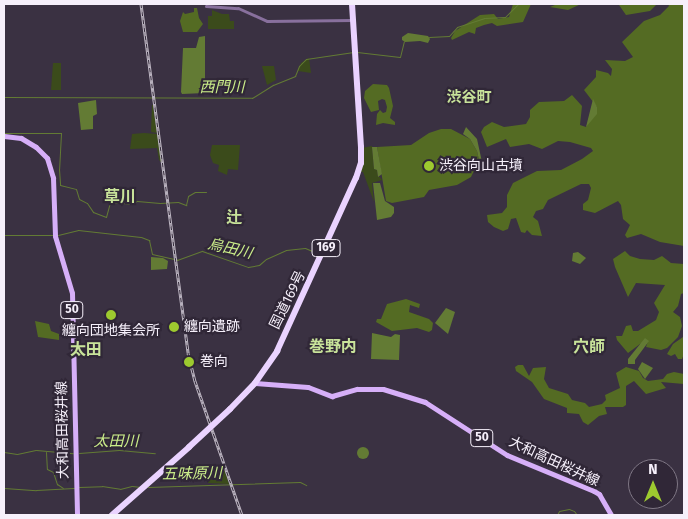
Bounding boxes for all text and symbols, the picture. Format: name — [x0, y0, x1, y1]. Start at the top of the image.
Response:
water label: 西門川 — [200, 79, 244, 97]
district label: 渋谷町 — [447, 89, 491, 107]
place label: 渋谷向山古墳 — [439, 158, 523, 174]
marker: 渋谷向山古墳 — [423, 160, 435, 172]
district label: 草川 — [104, 187, 136, 207]
district label: 辻 — [226, 208, 242, 228]
water label: 烏田川 — [206, 235, 254, 263]
road number: 169 — [311, 238, 341, 258]
street label: 国道169号 — [267, 268, 309, 332]
road number: 50 — [60, 300, 84, 320]
marker: 纏向団地集会所 — [105, 309, 117, 321]
place label: 纏向遺跡 — [184, 319, 240, 335]
marker: 纏向遺跡 — [168, 321, 180, 333]
place label: 纏向団地集会所 — [62, 323, 160, 339]
district label: 巻野内 — [309, 337, 357, 357]
district label: 穴師 — [573, 337, 605, 357]
district label: 太田 — [70, 340, 102, 360]
place label: 巻向 — [200, 354, 228, 370]
marker: 巻向 — [182, 355, 196, 369]
street label: 大和高田桜井線 — [54, 381, 72, 479]
road number: 50 — [470, 428, 494, 448]
water label: 太田川 — [94, 433, 138, 451]
street label: 大和高田桜井線 — [506, 434, 602, 490]
north arrow — [628, 459, 678, 509]
text: N — [648, 461, 658, 478]
water label: 五味原川 — [162, 464, 222, 484]

